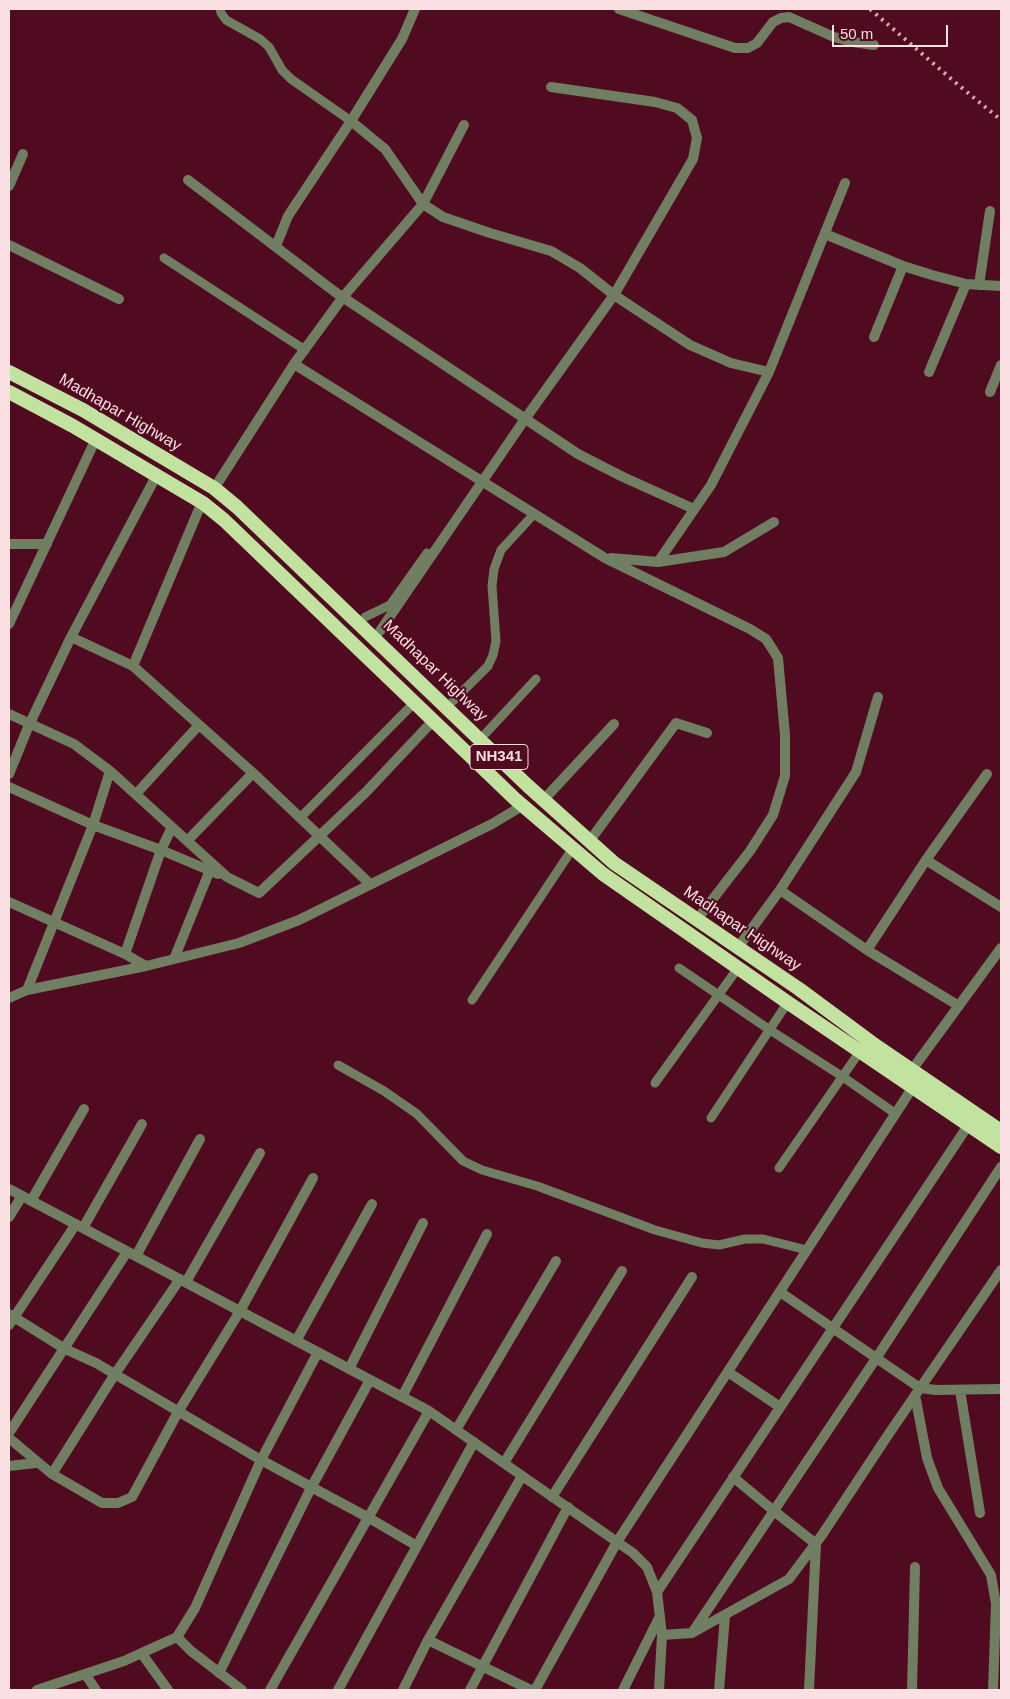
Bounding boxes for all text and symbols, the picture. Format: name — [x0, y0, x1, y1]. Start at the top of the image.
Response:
scale bar — [835, 15, 951, 47]
text: 50 m — [840, 25, 873, 42]
street label: Madhapar Highway — [56, 370, 184, 456]
street label: Madhapar Highway — [379, 616, 491, 726]
road number: NH341 — [470, 744, 528, 770]
street label: Madhapar Highway — [679, 882, 805, 976]

